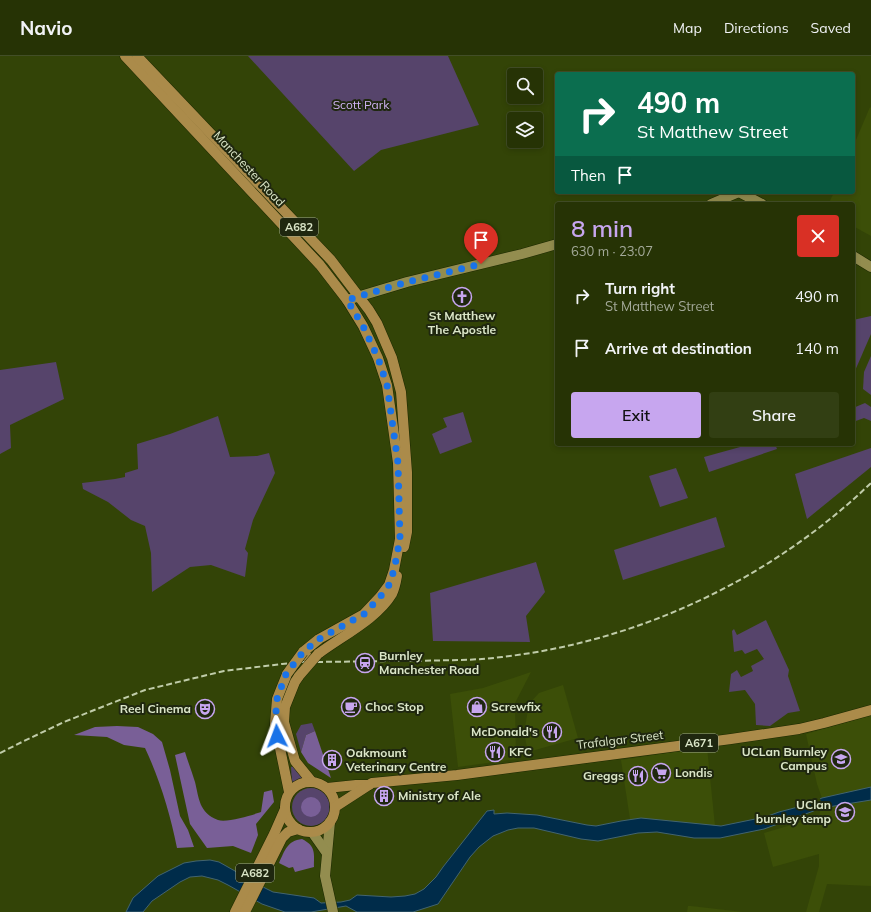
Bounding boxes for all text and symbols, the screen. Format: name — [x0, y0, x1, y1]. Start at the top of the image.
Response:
text: Navio — [20, 16, 73, 40]
text: Map — [673, 19, 702, 37]
text: Directions — [724, 19, 789, 37]
text: Saved — [811, 19, 851, 37]
map controls — [507, 68, 543, 148]
button: search — [507, 68, 543, 104]
text: 490 m — [637, 85, 720, 120]
icon: right — [571, 88, 623, 140]
park label: Scott Park — [333, 97, 390, 112]
button: layers — [507, 112, 543, 148]
text: St Matthew Street — [637, 120, 788, 143]
street label: Manchester Road — [211, 128, 288, 209]
icon: arrive — [614, 164, 636, 186]
text: Then — [571, 166, 606, 185]
text: 8 min — [571, 213, 633, 243]
button: close — [797, 215, 839, 257]
road number: A682 — [280, 218, 318, 236]
pin — [464, 223, 498, 264]
icon: arrive — [470, 229, 492, 251]
text: 630 m · 23:07 — [571, 243, 653, 259]
text: Turn right — [605, 279, 675, 298]
icon: right — [571, 285, 593, 307]
church icon: St Matthew The Apostle — [451, 286, 473, 308]
text: 490 m — [795, 287, 839, 306]
text: St Matthew Street — [605, 298, 714, 314]
place label: St Matthew The Apostle — [428, 308, 497, 337]
icon: arrive — [571, 337, 593, 359]
text: Arrive at destination — [605, 339, 752, 358]
text: 140 m — [795, 339, 839, 358]
button: Exit — [571, 392, 701, 438]
button: Share — [709, 392, 839, 438]
place label: Burnley Manchester Road — [379, 648, 479, 677]
station icon: Burnley Manchester Road — [354, 652, 376, 674]
cafe icon: Choc Stop — [340, 696, 362, 718]
shop icon: Screwfix — [466, 696, 488, 718]
theatre icon: Reel Cinema — [194, 698, 216, 720]
place label: Choc Stop — [365, 699, 424, 714]
place label: Screwfix — [491, 699, 541, 714]
place label: Reel Cinema — [120, 701, 191, 716]
position arrow — [256, 715, 298, 757]
restaurant icon: McDonald's — [541, 721, 563, 743]
place label: McDonald's — [471, 724, 538, 739]
street label: Trafalgar Street — [576, 727, 664, 752]
road number: A671 — [680, 734, 718, 752]
restaurant icon: KFC — [484, 741, 506, 763]
place label: KFC — [509, 744, 532, 759]
place label: UCLan Burnley Campus — [742, 744, 827, 773]
place label: Oakmount Veterinary Centre — [345, 745, 447, 774]
school or university icon: UCLan Burnley Campus — [830, 748, 852, 770]
building icon: Oakmount Veterinary Centre — [321, 749, 343, 771]
supermarket icon: Londis — [650, 762, 672, 784]
restaurant icon: Greggs — [627, 765, 649, 787]
place label: Londis — [675, 765, 713, 780]
place label: Greggs — [583, 768, 624, 783]
building icon: Ministry of Ale — [373, 785, 395, 807]
place label: Ministry of Ale — [398, 788, 481, 803]
place label: UClan burnley temp — [756, 797, 831, 826]
school or university icon: UClan burnley temp — [834, 801, 856, 823]
road number: A682 — [236, 864, 274, 882]

